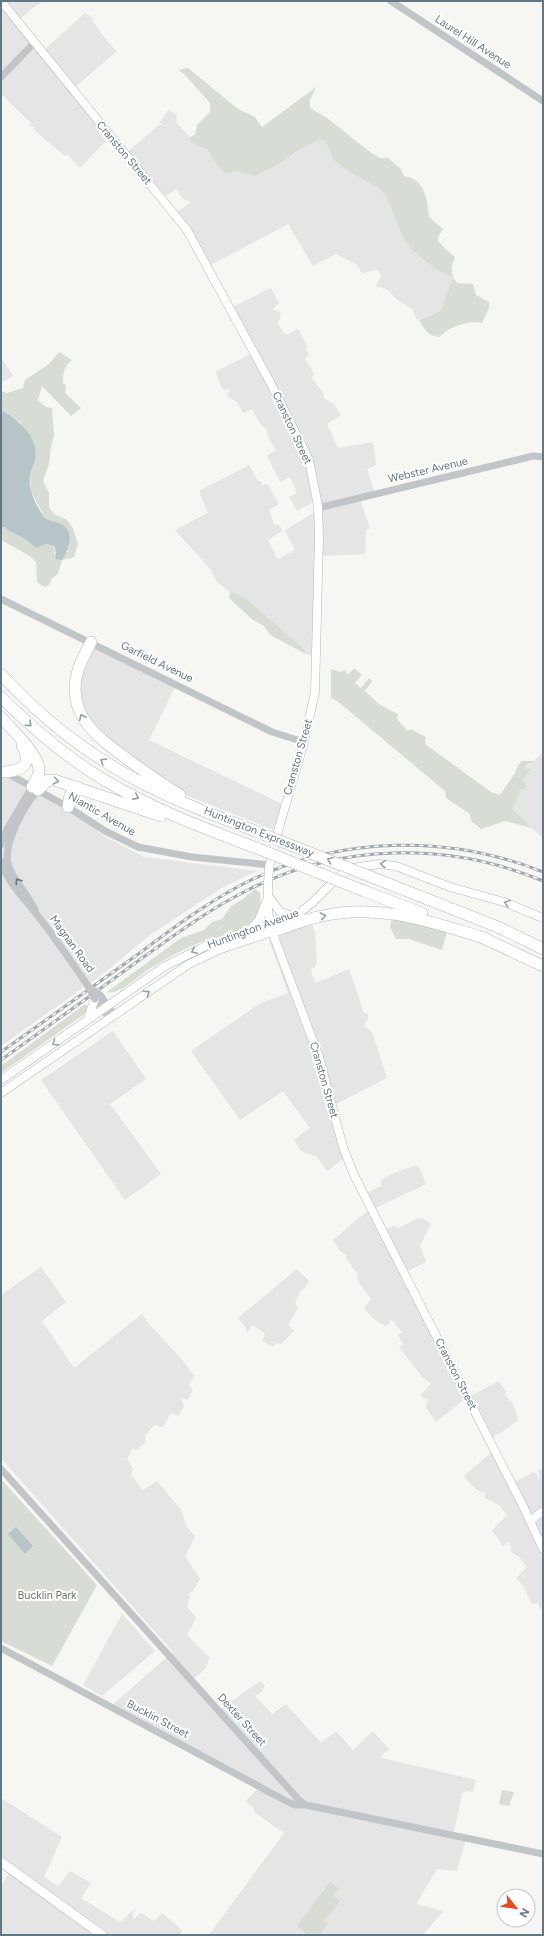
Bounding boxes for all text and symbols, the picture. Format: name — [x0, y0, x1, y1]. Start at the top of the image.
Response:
street label: Laurel Hill Avenue — [433, 13, 513, 71]
street label: Cranston Street — [94, 119, 154, 187]
street label: Cranston Street — [269, 390, 315, 466]
street label: Webster Avenue — [387, 455, 469, 485]
street label: Garfield Avenue — [119, 639, 195, 685]
one-way arrow — [79, 713, 87, 721]
street label: Cranston Street — [281, 717, 315, 797]
one-way arrow — [24, 719, 32, 727]
one-way arrow — [100, 758, 107, 765]
one-way arrow — [52, 776, 59, 785]
street label: Niantic Avenue — [66, 790, 138, 838]
one-way arrow — [132, 793, 139, 800]
street label: Huntington Expressway — [202, 804, 316, 860]
one-way arrow — [326, 857, 333, 865]
one-way arrow — [380, 860, 386, 869]
one-way arrow — [16, 879, 23, 886]
one-way arrow — [504, 899, 511, 907]
street label: Huntington Avenue — [205, 906, 301, 952]
one-way arrow — [320, 912, 326, 920]
street label: Magnan Road — [47, 913, 97, 975]
one-way arrow — [190, 946, 198, 954]
one-way arrow — [143, 990, 150, 998]
one-way arrow — [52, 1038, 59, 1045]
street label: Cranston Street — [307, 1040, 341, 1120]
street label: Cranston Street — [432, 1336, 480, 1412]
park label: Bucklin Park — [18, 1589, 77, 1602]
street label: Dexter Street — [215, 1691, 269, 1749]
street label: Bucklin Street — [125, 1697, 191, 1741]
north arrow — [496, 1888, 536, 1928]
text: N — [516, 1906, 532, 1920]

